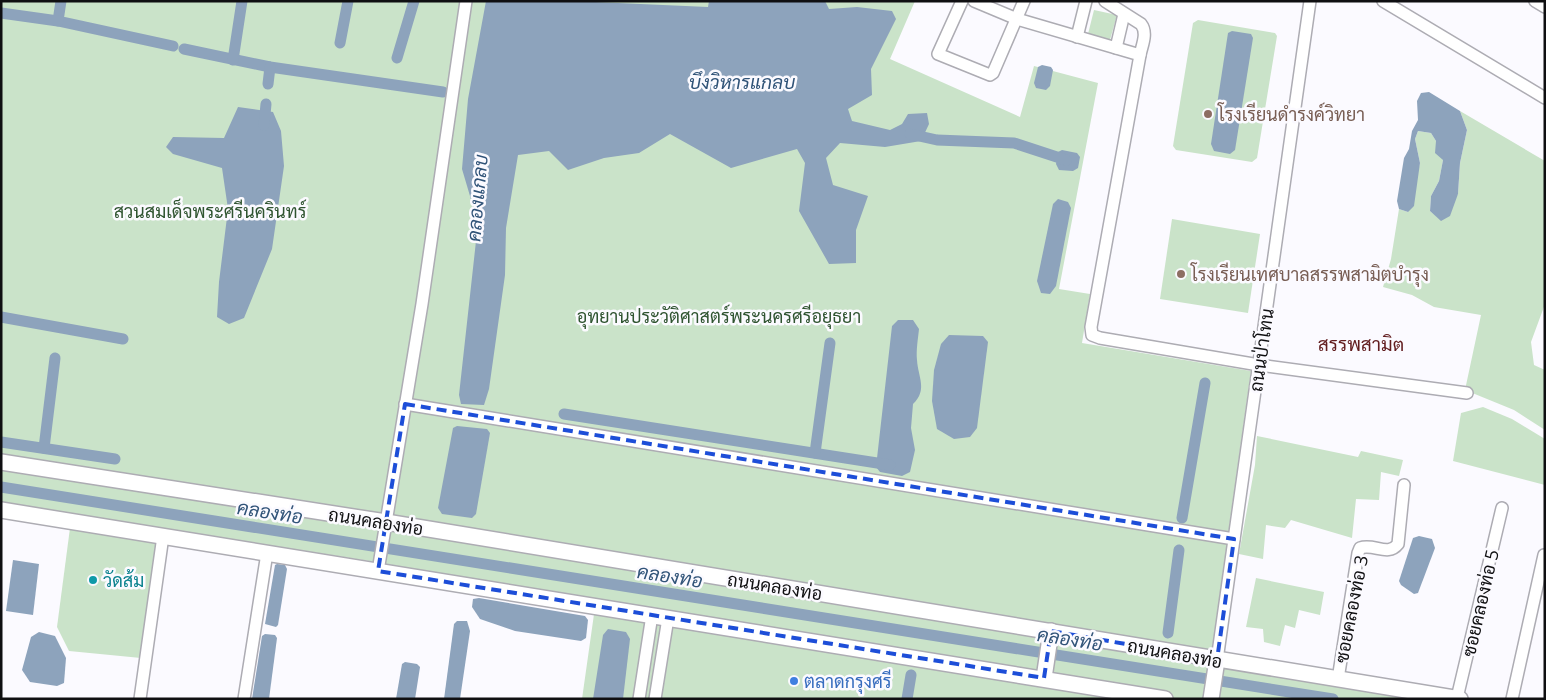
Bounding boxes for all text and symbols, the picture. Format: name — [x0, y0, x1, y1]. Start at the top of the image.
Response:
water label: บึงวิหารแกลบ — [689, 69, 795, 95]
place label: โรงเรียนดำรงค์วิทยา — [1217, 102, 1365, 126]
marker: โรงเรียนดำรงค์วิทยา — [1202, 108, 1214, 120]
water label: คลองแกลบ — [460, 153, 494, 243]
park label: สวนสมเด็จพระศรีนครินทร์ — [114, 198, 307, 223]
place label: โรงเรียนเทศบาลสรรพสามิตบำรุง — [1190, 262, 1429, 287]
marker: โรงเรียนเทศบาลสรรพสามิตบำรุง — [1175, 268, 1187, 280]
park label: อุทยานประวัติศาสตร์พระนครศรีอยุธยา — [577, 304, 861, 329]
street label: ถนนป่าโทน — [1243, 307, 1279, 393]
district label: สรรพสามิต — [1318, 331, 1404, 357]
water label: คลองท่อ — [235, 494, 305, 530]
street label: ถนนคลองท่อ — [327, 502, 425, 540]
street label: ซอยคลองท่อ 5 — [1456, 547, 1504, 659]
street label: ซอยคลองท่อ 3 — [1329, 553, 1373, 665]
water label: คลองท่อ — [635, 558, 705, 594]
street label: ถนนคลองท่อ — [726, 567, 824, 605]
place label: วัดส้ม — [103, 568, 144, 592]
marker: วัดส้ม — [87, 574, 99, 586]
water label: คลองท่อ — [1035, 621, 1105, 657]
street label: ถนนคลองท่อ — [1126, 633, 1224, 673]
place label: ตลาดกรุงศรี — [804, 669, 892, 694]
marker: ตลาดกรุงศรี — [788, 675, 800, 687]

